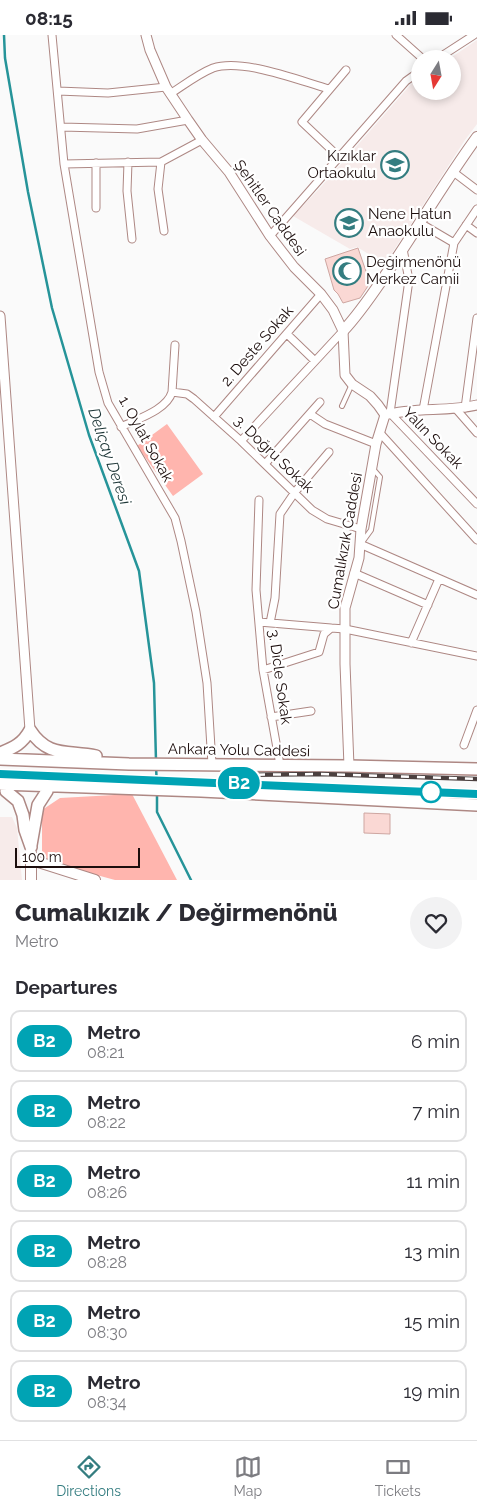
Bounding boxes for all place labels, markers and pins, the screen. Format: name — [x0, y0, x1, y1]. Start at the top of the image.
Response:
place label: Kızıklar Ortaokulu — [308, 147, 377, 182]
school or university icon: Kızıklar Ortaokulu — [380, 150, 410, 180]
place label: Nene Hatun Anaokulu — [368, 205, 451, 240]
school or university icon: Nene Hatun Anaokulu — [334, 208, 364, 238]
place label: Değirmenönü Merkez Camii — [366, 253, 461, 288]
mosque icon: Değirmenönü Merkez Camii — [332, 256, 362, 286]
unlabelled marker — [420, 781, 442, 803]

